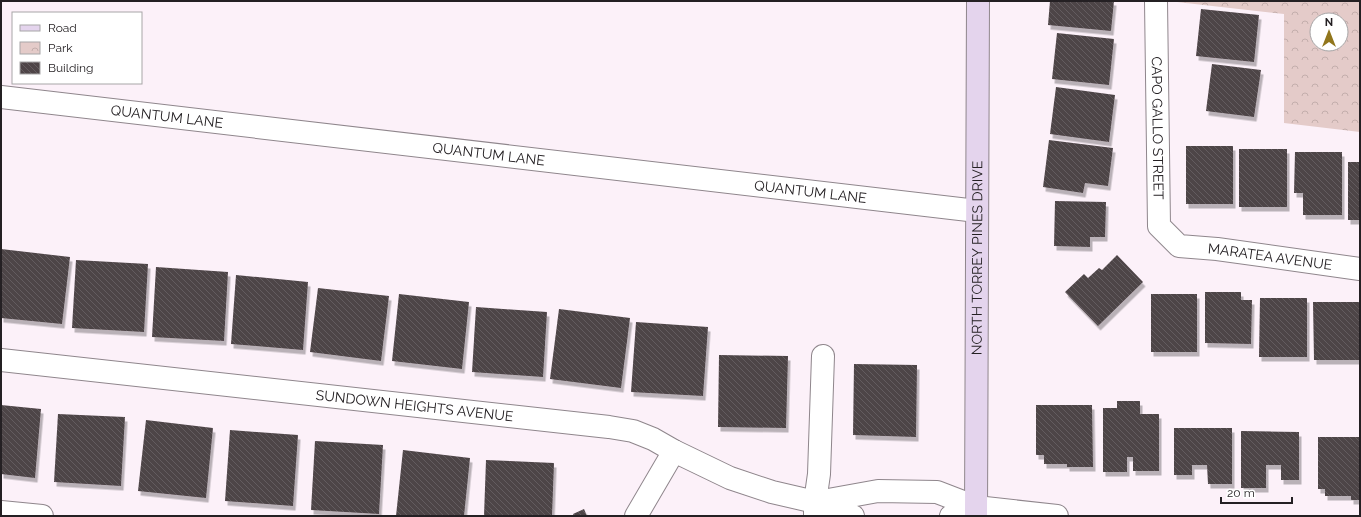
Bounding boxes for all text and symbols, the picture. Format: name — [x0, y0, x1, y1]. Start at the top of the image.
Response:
legend — [12, 12, 142, 84]
north arrow — [1309, 12, 1349, 52]
text: N — [1325, 16, 1333, 29]
text: Road — [48, 21, 77, 35]
text: Park — [48, 41, 73, 55]
street label: CAPO GALLO STREET — [1149, 56, 1167, 200]
text: Building — [48, 61, 94, 75]
street label: QUANTUM LANE — [110, 102, 224, 131]
street label: QUANTUM LANE — [432, 139, 546, 168]
street label: NORTH TORREY PINES DRIVE — [969, 161, 985, 355]
street label: QUANTUM LANE — [753, 177, 868, 206]
street label: MARATEA AVENUE — [1207, 240, 1333, 273]
street label: SUNDOWN HEIGHTS AVENUE — [315, 387, 514, 424]
scale bar — [1221, 479, 1292, 505]
text: 20 m — [1227, 486, 1255, 500]

